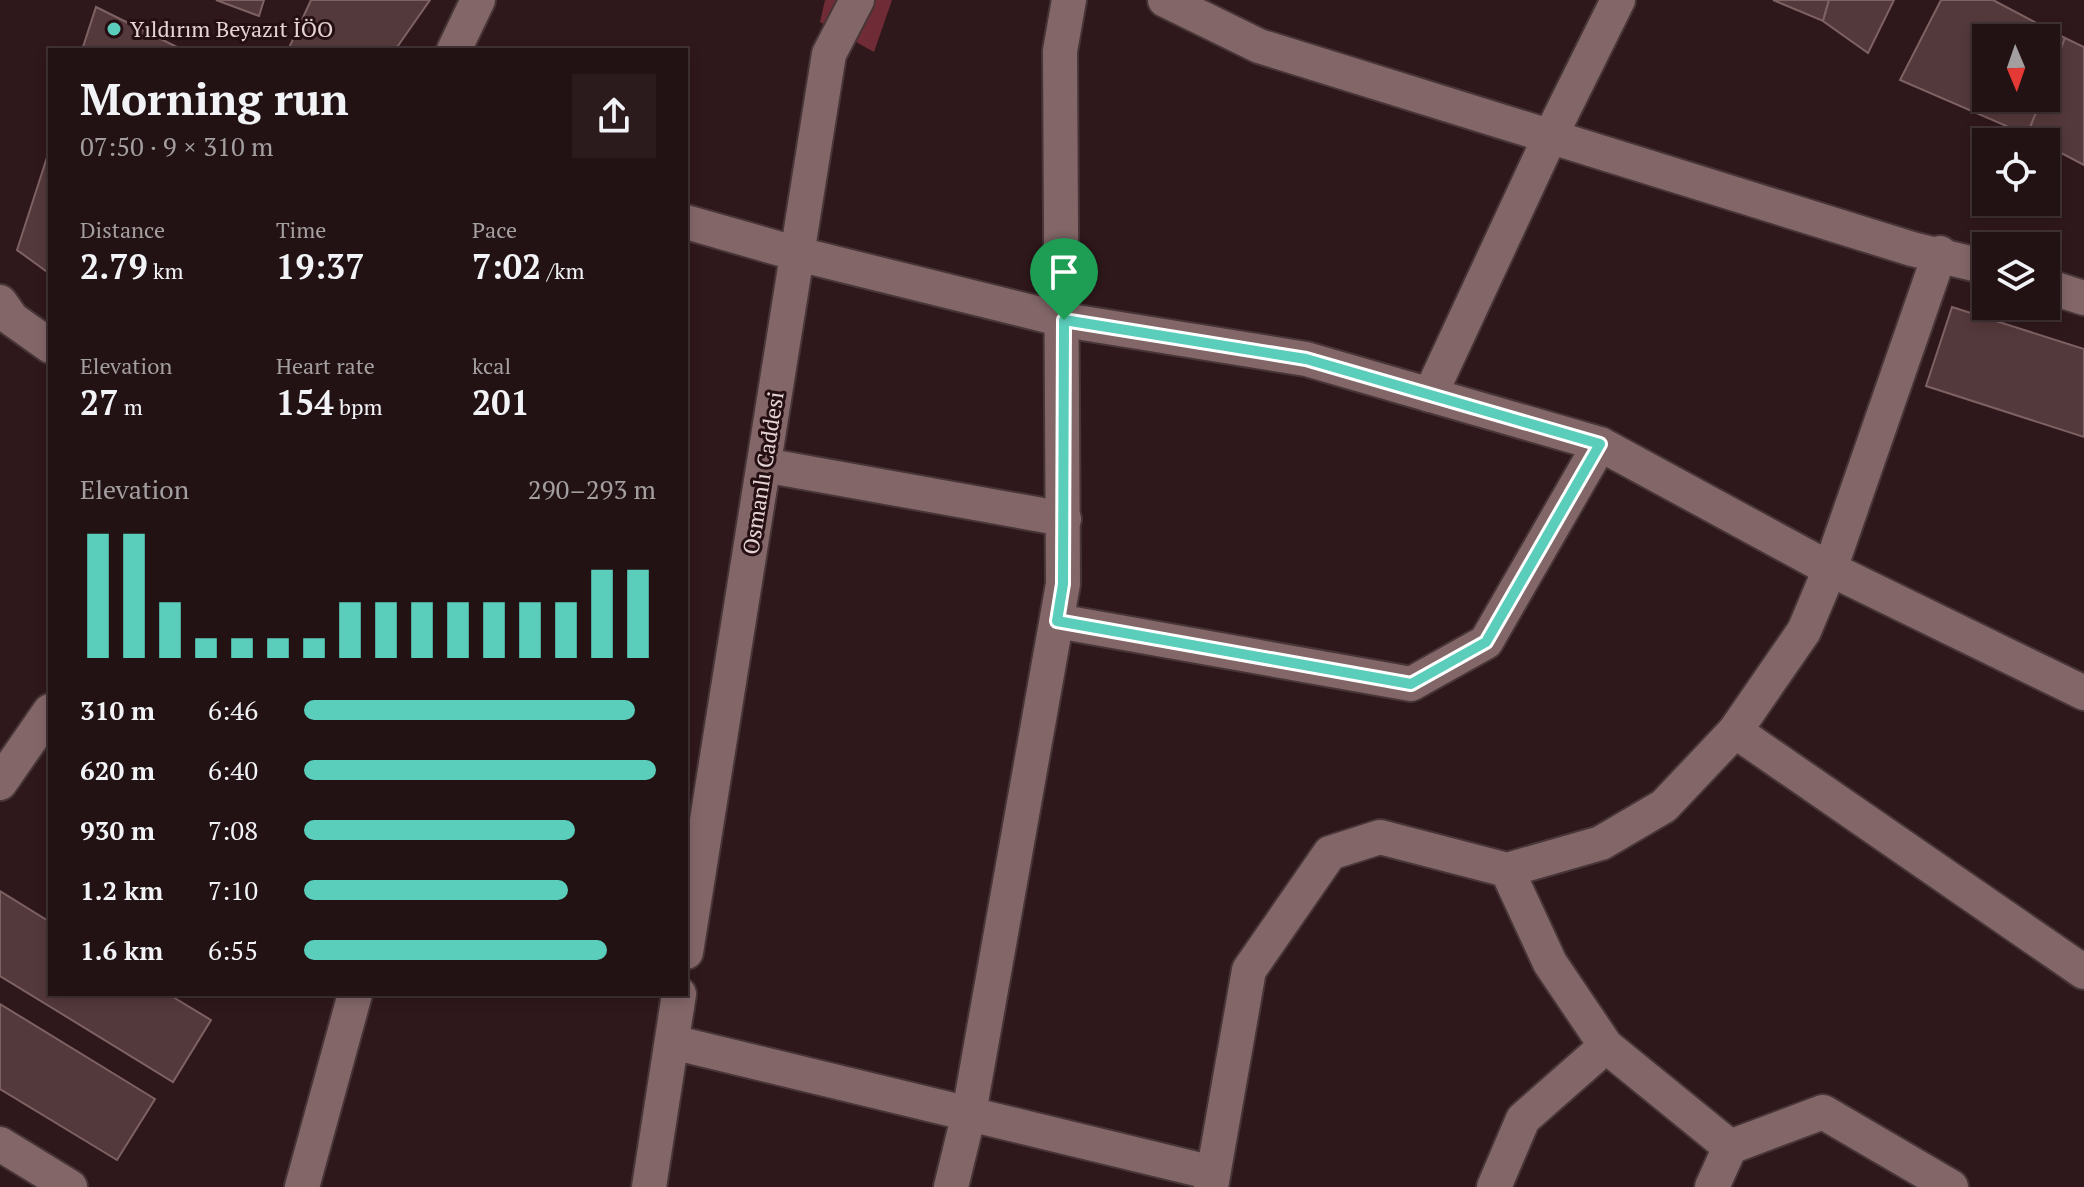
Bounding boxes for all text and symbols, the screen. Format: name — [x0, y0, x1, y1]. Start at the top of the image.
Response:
place label: Yıldırım Beyazıt İÖO — [130, 14, 333, 43]
marker: Yıldırım Beyazıt İÖO — [105, 20, 123, 38]
north arrow — [1972, 24, 2060, 112]
map controls — [1972, 24, 2060, 320]
text: Morning run — [80, 69, 349, 128]
button: share — [572, 74, 656, 158]
button: locate — [1972, 128, 2060, 216]
text: 07:50 · 9 × 310 m — [80, 129, 274, 163]
text: Distance — [80, 215, 165, 244]
text: Time — [276, 215, 326, 244]
text: Pace — [472, 215, 517, 244]
button: layers — [1972, 232, 2060, 320]
pin — [1030, 238, 1098, 320]
text: 2.79 — [80, 244, 148, 289]
text: 19:37 — [276, 244, 365, 289]
text: 7:02 — [472, 244, 541, 289]
icon: arrive — [1042, 250, 1086, 294]
text: km — [148, 256, 183, 285]
text: /km — [541, 256, 585, 285]
text: Elevation — [80, 351, 172, 380]
text: Heart rate — [276, 351, 375, 380]
text: kcal — [472, 351, 511, 380]
text: 27 — [80, 380, 118, 425]
text: 154 — [276, 380, 334, 425]
text: 201 — [472, 380, 530, 425]
street label: Osmanlı Caddesi — [735, 389, 790, 556]
text: m — [118, 392, 143, 421]
text: bpm — [334, 392, 382, 421]
text: Elevation — [80, 472, 189, 506]
text: 290–293 m — [528, 472, 656, 506]
text: 310 m — [80, 693, 155, 727]
text: 6:46 — [208, 693, 258, 727]
text: 620 m — [80, 753, 155, 787]
text: 6:40 — [208, 753, 258, 787]
text: 930 m — [80, 813, 155, 847]
text: 7:08 — [208, 813, 258, 847]
text: 1.2 km — [80, 873, 163, 907]
text: 7:10 — [208, 873, 258, 907]
text: 1.6 km — [80, 933, 163, 967]
text: 6:55 — [208, 933, 258, 967]

